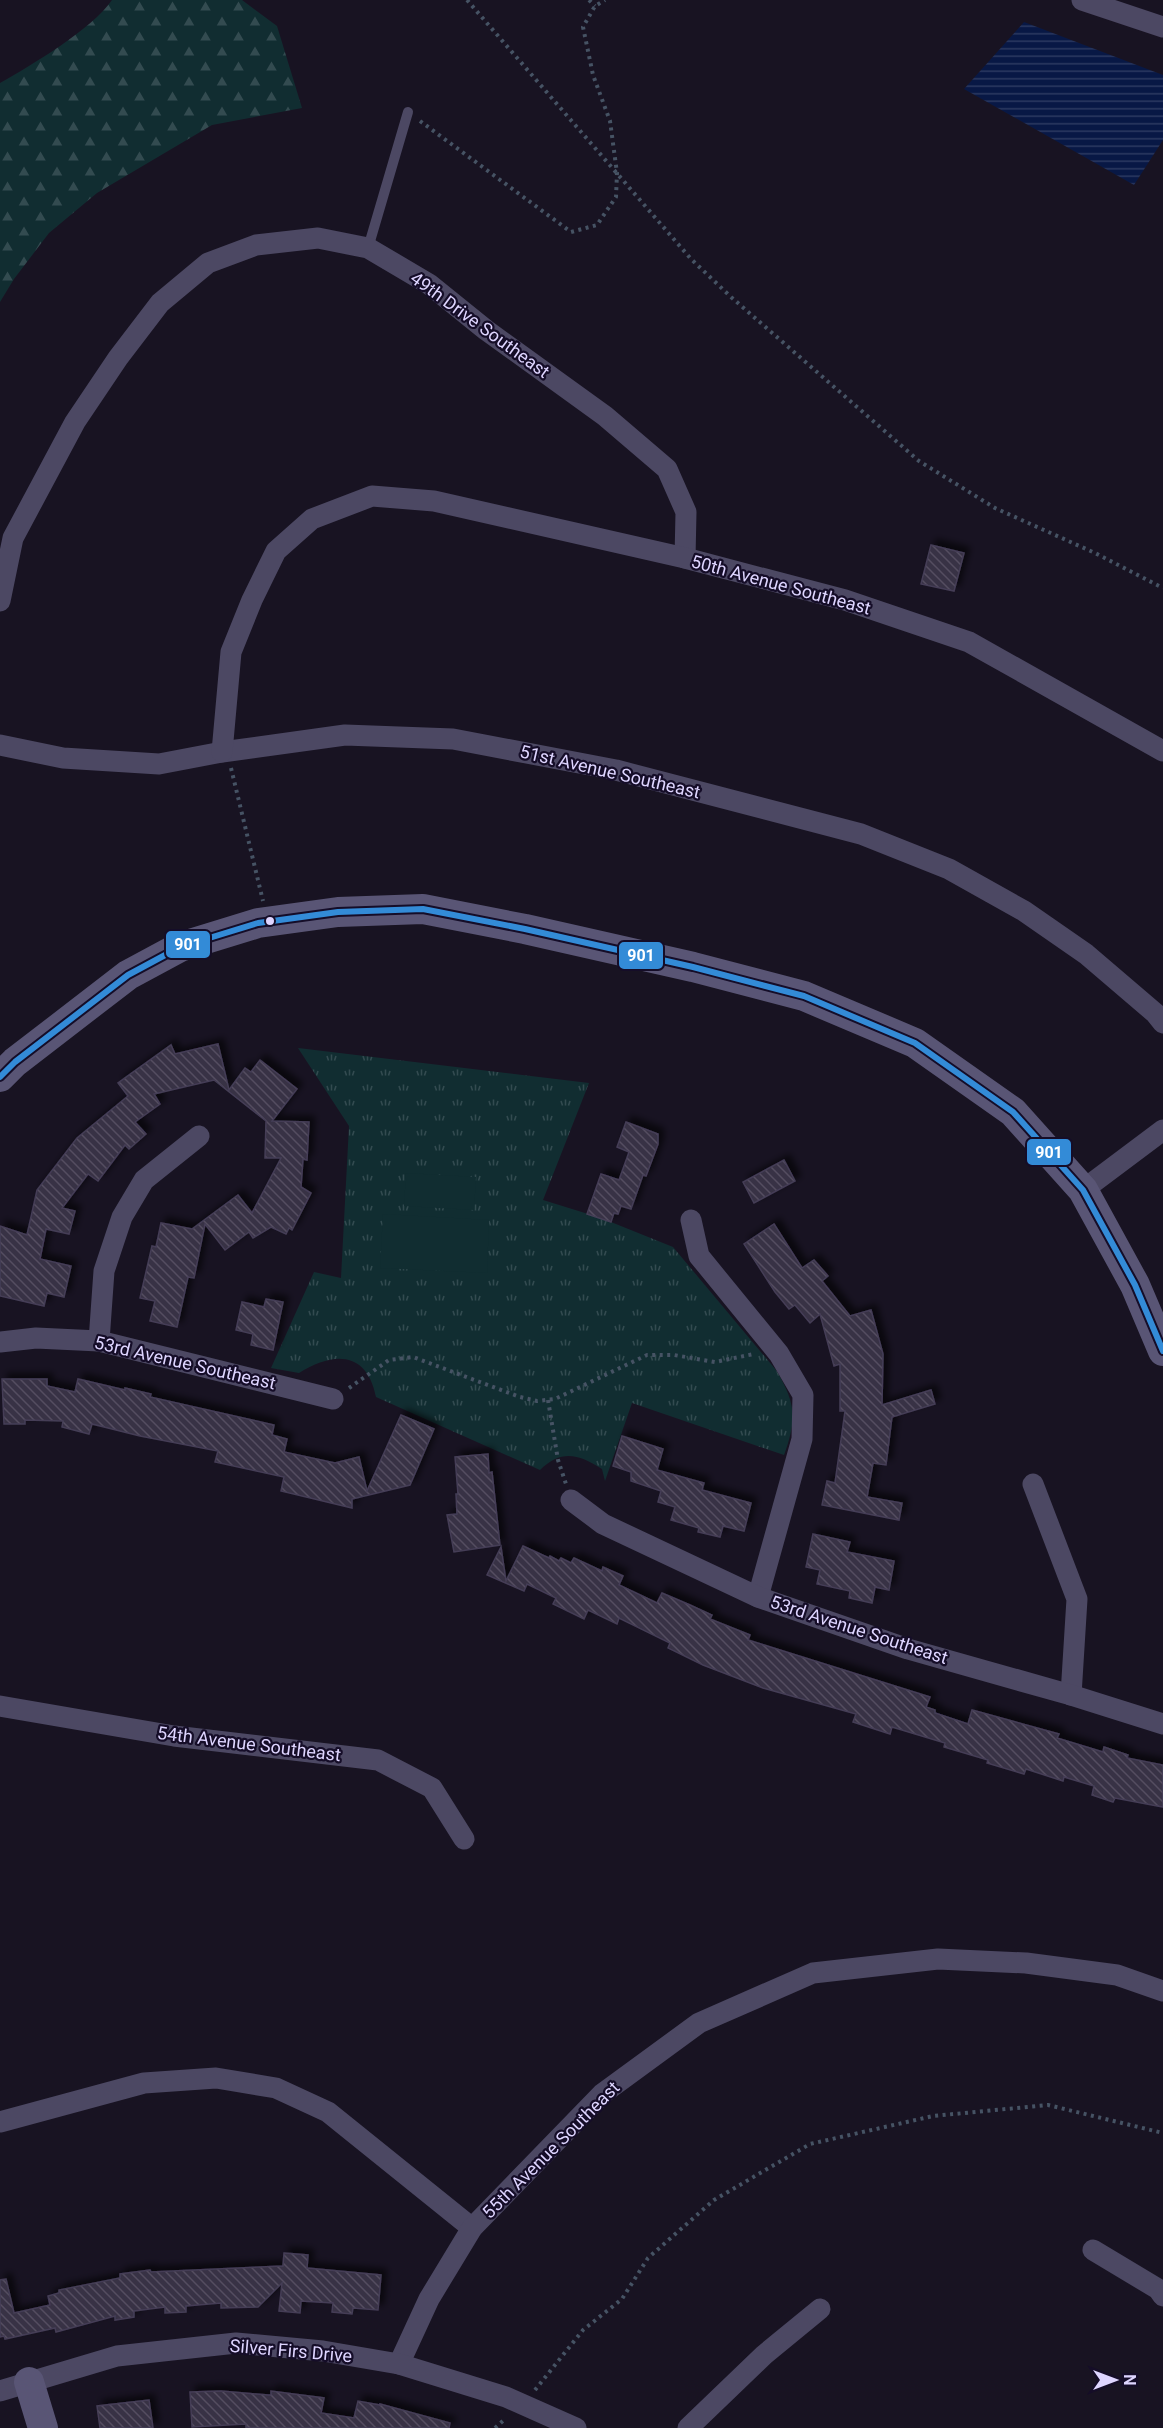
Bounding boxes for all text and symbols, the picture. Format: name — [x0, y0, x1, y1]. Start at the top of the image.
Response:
street label: 49th Drive Southeast — [407, 267, 554, 382]
street label: 50th Avenue Southeast — [689, 550, 873, 619]
street label: 51st Avenue Southeast — [518, 741, 702, 803]
unlabelled marker — [264, 915, 276, 927]
line badge: 901 — [165, 930, 211, 959]
text: 901 — [174, 935, 202, 954]
line badge: 901 — [618, 941, 664, 970]
text: 901 — [627, 946, 655, 965]
line badge: 901 — [1026, 1138, 1072, 1166]
text: 901 — [1035, 1143, 1063, 1162]
street label: 53rd Avenue Southeast — [92, 1331, 278, 1394]
street label: 53rd Avenue Southeast — [768, 1591, 951, 1668]
street label: 54th Avenue Southeast — [156, 1722, 342, 1765]
street label: 55th Avenue Southeast — [478, 2077, 624, 2222]
street label: Silver Firs Drive — [229, 2335, 353, 2366]
north arrow — [1085, 2350, 1145, 2410]
text: N — [1120, 2374, 1139, 2386]

